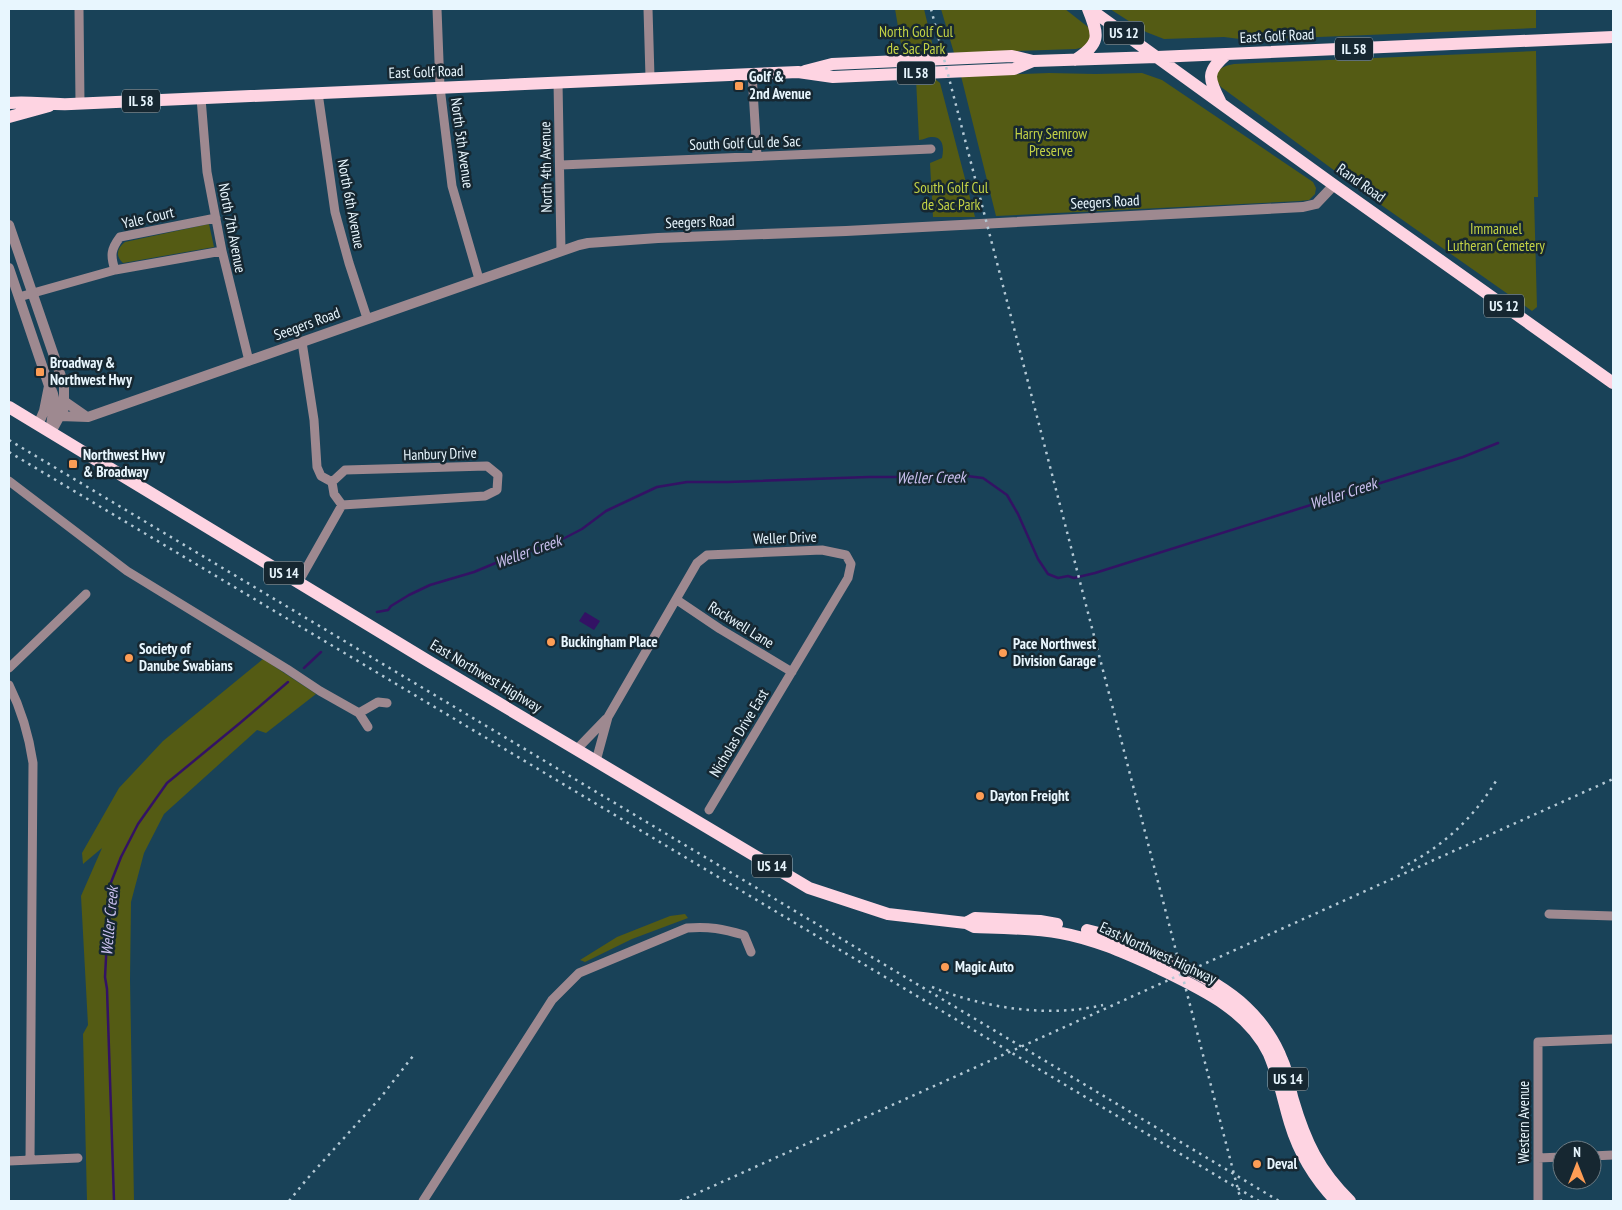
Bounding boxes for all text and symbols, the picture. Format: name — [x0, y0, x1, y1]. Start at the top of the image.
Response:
park label: North Golf Cul de Sac Park — [879, 22, 954, 58]
road number: US 12 — [1104, 22, 1144, 44]
street label: East Golf Road — [1239, 24, 1315, 47]
road number: IL 58 — [1335, 38, 1373, 61]
street label: East Golf Road — [388, 61, 464, 82]
road number: IL 58 — [897, 62, 935, 84]
place label: Golf & 2nd Avenue — [749, 67, 811, 103]
marker: Golf & 2nd Avenue — [733, 80, 745, 92]
road number: IL 58 — [122, 90, 160, 112]
street label: North 5th Avenue — [447, 96, 478, 189]
street label: North 4th Avenue — [535, 121, 556, 213]
park label: Harry Semrow Preserve — [1015, 124, 1087, 160]
street label: South Golf Cul de Sac — [689, 131, 802, 154]
street label: North 6th Avenue — [333, 157, 370, 250]
street label: Rand Road — [1333, 159, 1389, 206]
park label: South Golf Cul de Sac Park — [914, 178, 989, 214]
street label: North 7th Avenue — [214, 181, 250, 274]
street label: Seegers Road — [1070, 190, 1140, 213]
street label: Yale Court — [120, 202, 176, 233]
street label: Seegers Road — [665, 211, 735, 232]
park label: Immanuel Lutheran Cemetery — [1447, 219, 1545, 255]
road number: US 12 — [1484, 294, 1524, 318]
street label: Seegers Road — [271, 303, 343, 344]
place label: Broadway & Northwest Hwy — [50, 353, 133, 389]
marker: Broadway & Northwest Hwy — [34, 366, 46, 378]
street label: Hanbury Drive — [403, 443, 477, 464]
place label: Northwest Hwy & Broadway — [83, 445, 166, 481]
marker: Northwest Hwy & Broadway — [67, 458, 79, 470]
water label: Weller Creek — [896, 466, 968, 488]
water label: Weller Creek — [1307, 472, 1381, 513]
street label: Weller Drive — [753, 527, 817, 548]
water label: Weller Creek — [492, 529, 566, 572]
road number: US 14 — [264, 562, 304, 584]
street label: Rockwell Lane — [705, 597, 778, 652]
place label: Buckingham Place — [561, 632, 658, 651]
place label: Pace Northwest Division Garage — [1013, 634, 1097, 670]
street label: East Northwest Highway — [427, 635, 546, 717]
marker: Buckingham Place — [545, 636, 557, 648]
place label: Society of Danube Swabians — [139, 639, 233, 675]
marker: Pace Northwest Division Garage — [997, 647, 1009, 659]
marker: Society of Danube Swabians — [123, 652, 135, 664]
street label: Nicholas Drive East — [705, 685, 772, 780]
place label: Dayton Freight — [990, 786, 1070, 805]
marker: Dayton Freight — [974, 790, 986, 802]
road number: US 14 — [752, 854, 792, 878]
water label: Weller Creek — [96, 884, 122, 956]
street label: East Northwest Highway — [1097, 917, 1220, 988]
place label: Magic Auto — [955, 957, 1014, 976]
marker: Magic Auto — [939, 961, 951, 973]
road number: US 14 — [1268, 1068, 1308, 1090]
street label: Western Avenue — [1514, 1081, 1533, 1163]
north arrow — [1552, 1140, 1602, 1190]
text: N — [1573, 1143, 1581, 1161]
place label: Deval — [1267, 1154, 1297, 1173]
marker: Deval — [1251, 1158, 1263, 1170]

